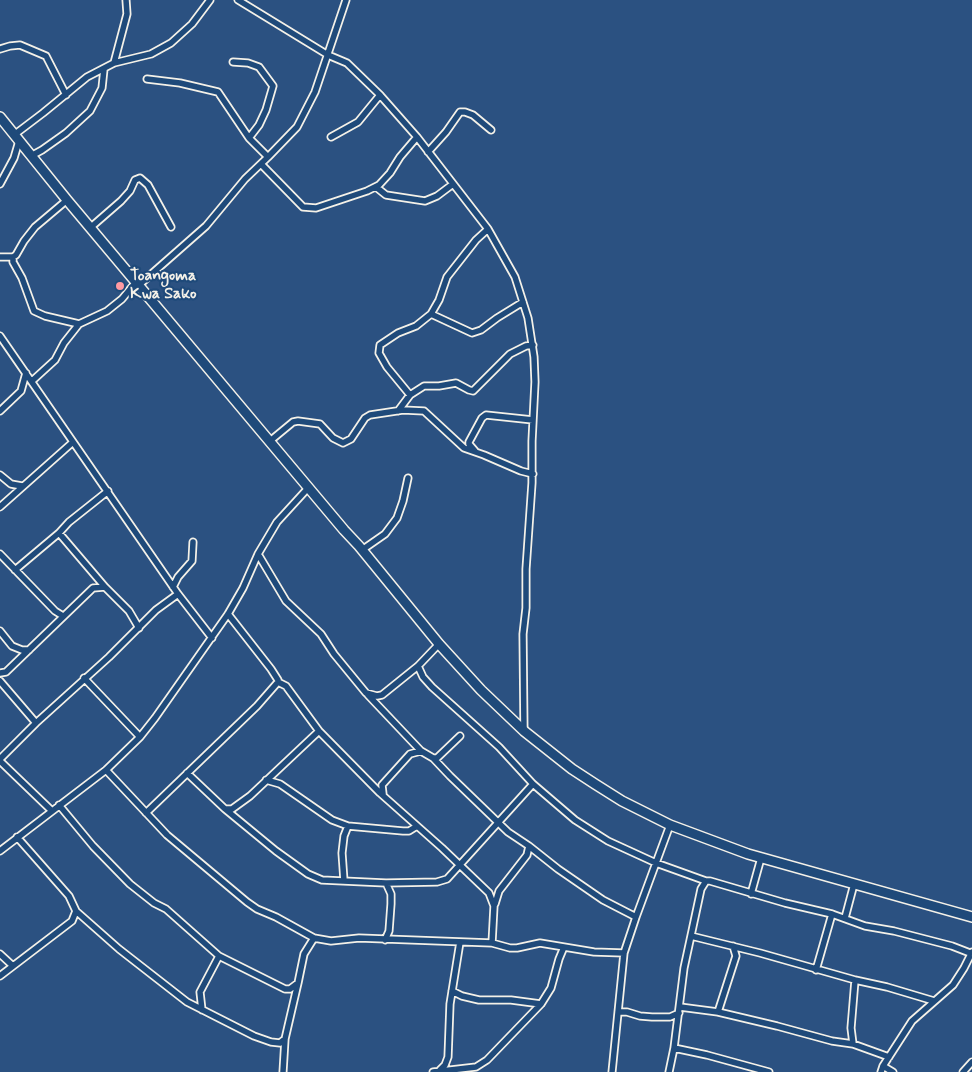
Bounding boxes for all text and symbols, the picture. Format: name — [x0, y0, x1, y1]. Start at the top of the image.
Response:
place label: Toangoma Kwa Sako — [130, 267, 196, 305]
marker: Toangoma Kwa Sako — [114, 280, 126, 292]

